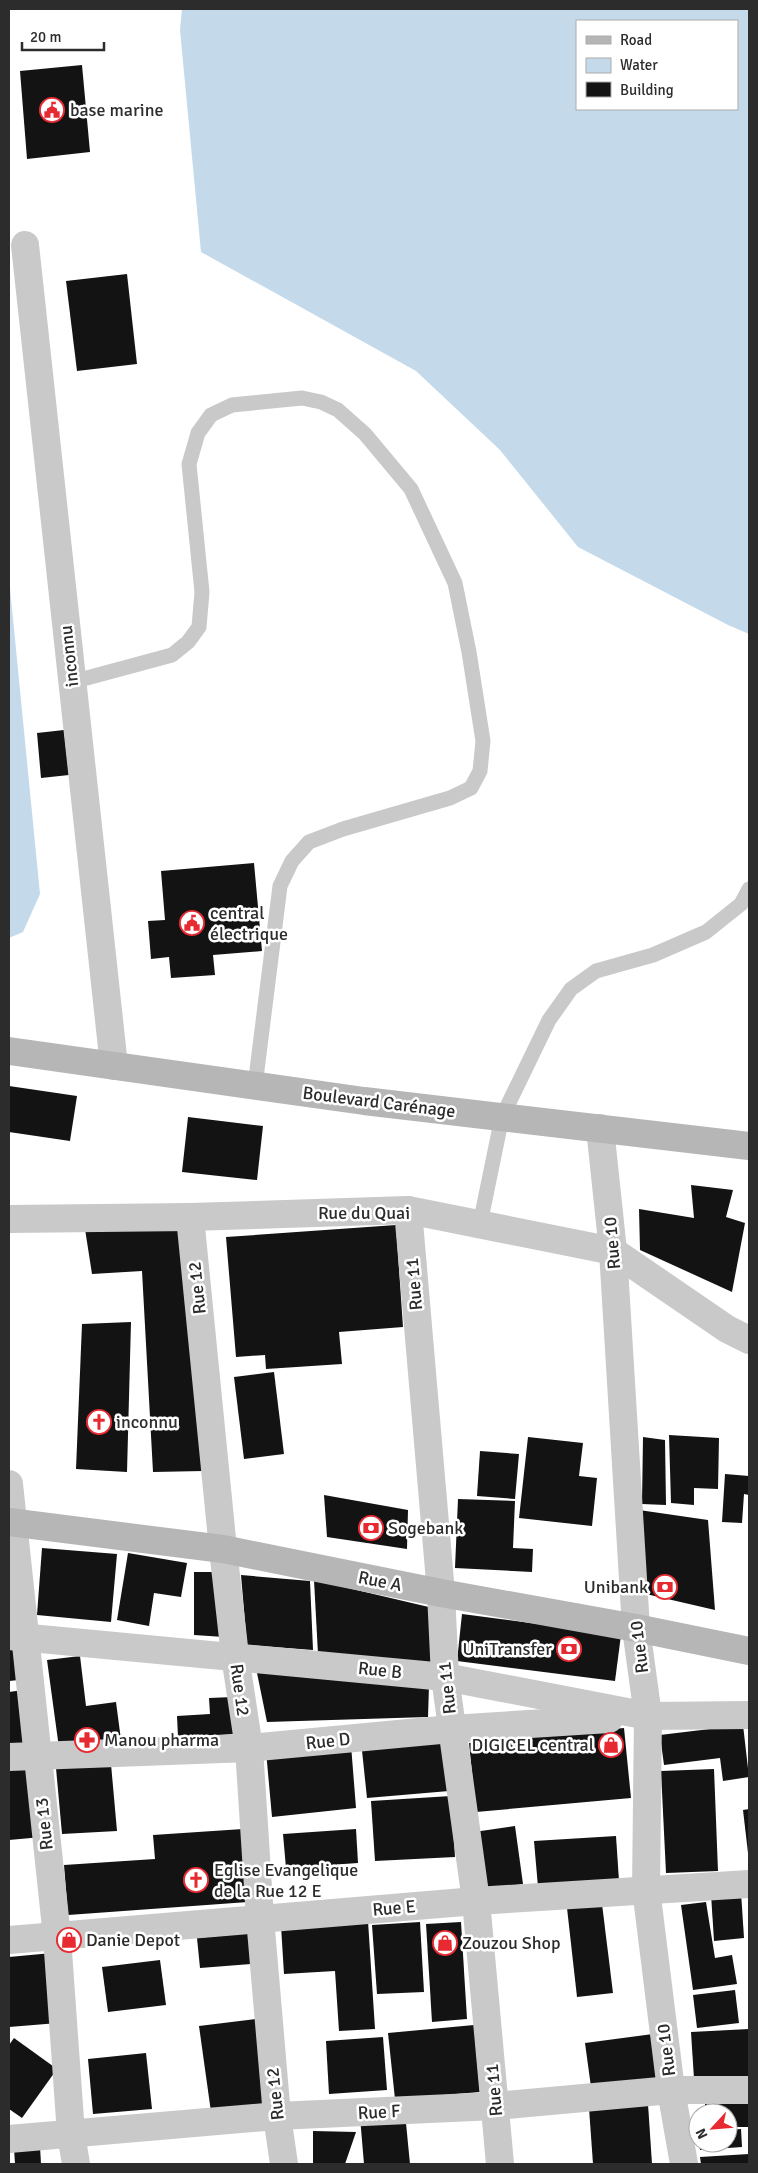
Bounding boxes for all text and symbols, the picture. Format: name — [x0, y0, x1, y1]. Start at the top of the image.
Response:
scale bar — [22, 20, 105, 52]
legend — [576, 20, 738, 110]
text: 20 m — [30, 28, 61, 46]
text: Road — [620, 31, 652, 49]
text: Water — [620, 56, 658, 74]
text: Building — [620, 81, 674, 99]
public building icon: base marine — [39, 97, 65, 123]
place label: base marine — [70, 99, 164, 121]
street label: inconnu — [55, 624, 83, 688]
place label: central électrique — [210, 902, 288, 945]
public building icon: central électrique — [179, 910, 205, 936]
street label: Boulevard Carénage — [301, 1082, 457, 1122]
street label: Rue du Quai — [318, 1202, 410, 1224]
street label: Rue 10 — [599, 1216, 625, 1270]
street label: Rue 11 — [401, 1257, 427, 1311]
street label: Rue 12 — [183, 1261, 211, 1315]
church icon: inconnu — [86, 1409, 112, 1435]
place label: inconnu — [116, 1411, 178, 1433]
bank icon: Sogebank — [358, 1515, 384, 1541]
place label: Sogebank — [388, 1517, 463, 1539]
street label: Rue A — [356, 1566, 404, 1596]
bank icon: Unibank — [652, 1574, 678, 1600]
place label: Unibank — [584, 1576, 648, 1598]
street label: Rue 10 — [625, 1620, 653, 1674]
bank icon: UniTransfer — [556, 1636, 582, 1662]
place label: UniTransfer — [462, 1638, 552, 1660]
street label: Rue B — [357, 1657, 403, 1683]
street label: Rue 11 — [433, 1661, 461, 1715]
street label: Rue 12 — [225, 1662, 255, 1718]
pharmacy icon: Manou pharma — [74, 1727, 100, 1753]
street label: Rue D — [305, 1728, 351, 1754]
place label: Manou pharma — [104, 1729, 219, 1751]
shop icon: DIGICEL central — [598, 1732, 624, 1758]
place label: DIGICEL central — [472, 1734, 594, 1756]
street label: Rue 13 — [30, 1797, 58, 1851]
place label: Eglise Evangelique de la Rue 12 E — [214, 1859, 358, 1902]
church icon: Eglise Evangelique de la Rue 12 E — [183, 1867, 209, 1893]
street label: Rue E — [371, 1895, 417, 1921]
shop icon: Danie Depot — [56, 1927, 82, 1953]
place label: Danie Depot — [86, 1929, 180, 1951]
shop icon: Zouzou Shop — [432, 1930, 458, 1956]
place label: Zouzou Shop — [462, 1932, 561, 1954]
street label: Rue 10 — [652, 2023, 680, 2077]
street label: Rue 11 — [481, 2063, 507, 2117]
street label: Rue 12 — [261, 2067, 289, 2121]
street label: Rue F — [357, 2100, 401, 2124]
north arrow — [688, 2103, 738, 2153]
text: N — [692, 2125, 712, 2142]

